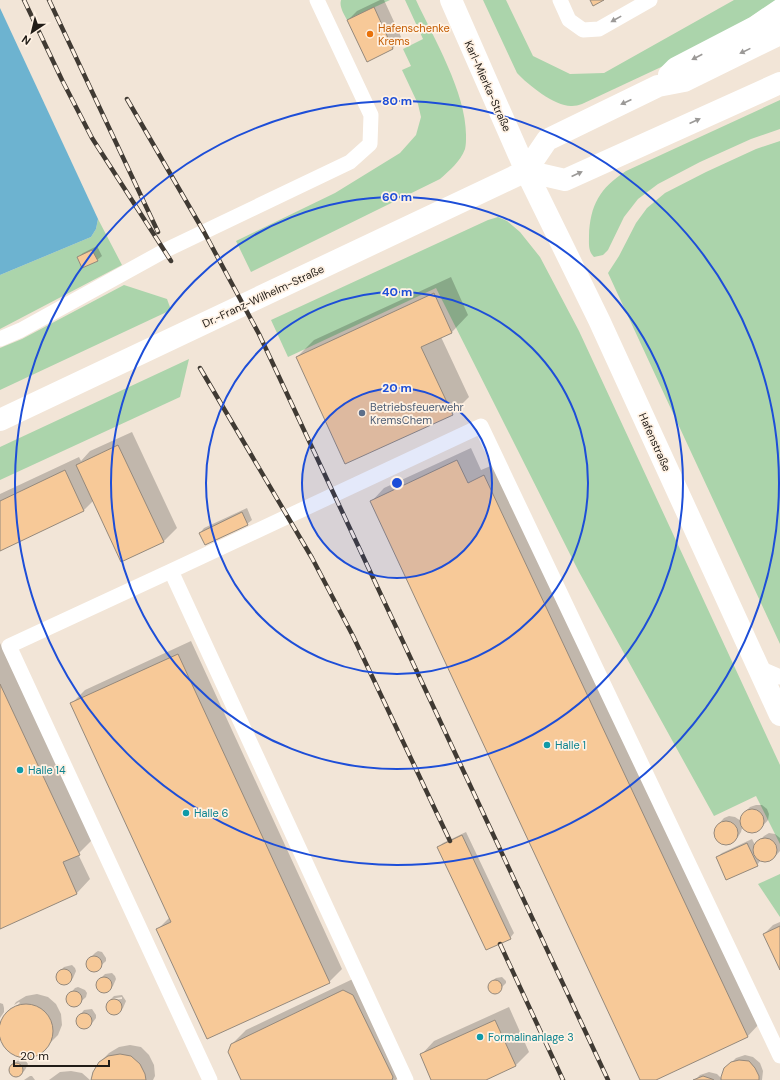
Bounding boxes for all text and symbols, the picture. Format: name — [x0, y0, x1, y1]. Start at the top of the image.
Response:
north arrow — [12, 12, 52, 52]
one-way arrow — [610, 16, 622, 23]
place label: Hafenschenke Krems — [378, 21, 450, 48]
marker: Hafenschenke Krems — [365, 29, 375, 39]
text: N — [19, 32, 34, 48]
street label: Karl-Mierka-Straße — [462, 38, 514, 134]
one-way arrow — [739, 48, 751, 54]
one-way arrow — [692, 54, 703, 60]
text: 80 m — [382, 93, 412, 109]
one-way arrow — [620, 99, 632, 105]
one-way arrow — [690, 117, 702, 123]
one-way arrow — [571, 171, 583, 177]
text: 60 m — [382, 189, 412, 205]
street label: Dr.-Franz-Wilhelm-Straße — [200, 262, 326, 330]
text: 40 m — [382, 284, 412, 300]
text: 20 m — [382, 380, 412, 396]
place label: Betriebsfeuerwehr KremsChem — [370, 400, 464, 427]
marker: Betriebsfeuerwehr KremsChem — [357, 408, 367, 418]
street label: Hafenstraße — [636, 411, 674, 473]
centre of rings — [390, 476, 404, 490]
place label: Halle 1 — [555, 738, 586, 752]
marker: Halle 1 — [542, 740, 552, 750]
place label: Halle 14 — [28, 763, 66, 777]
marker: Halle 14 — [15, 765, 25, 775]
place label: Halle 6 — [194, 806, 229, 820]
marker: Halle 6 — [181, 808, 191, 818]
place label: Formalinanlage 3 — [488, 1030, 574, 1044]
marker: Formalinanlage 3 — [475, 1032, 485, 1042]
scale bar — [14, 1042, 109, 1068]
text: 20 m — [20, 1048, 49, 1064]

